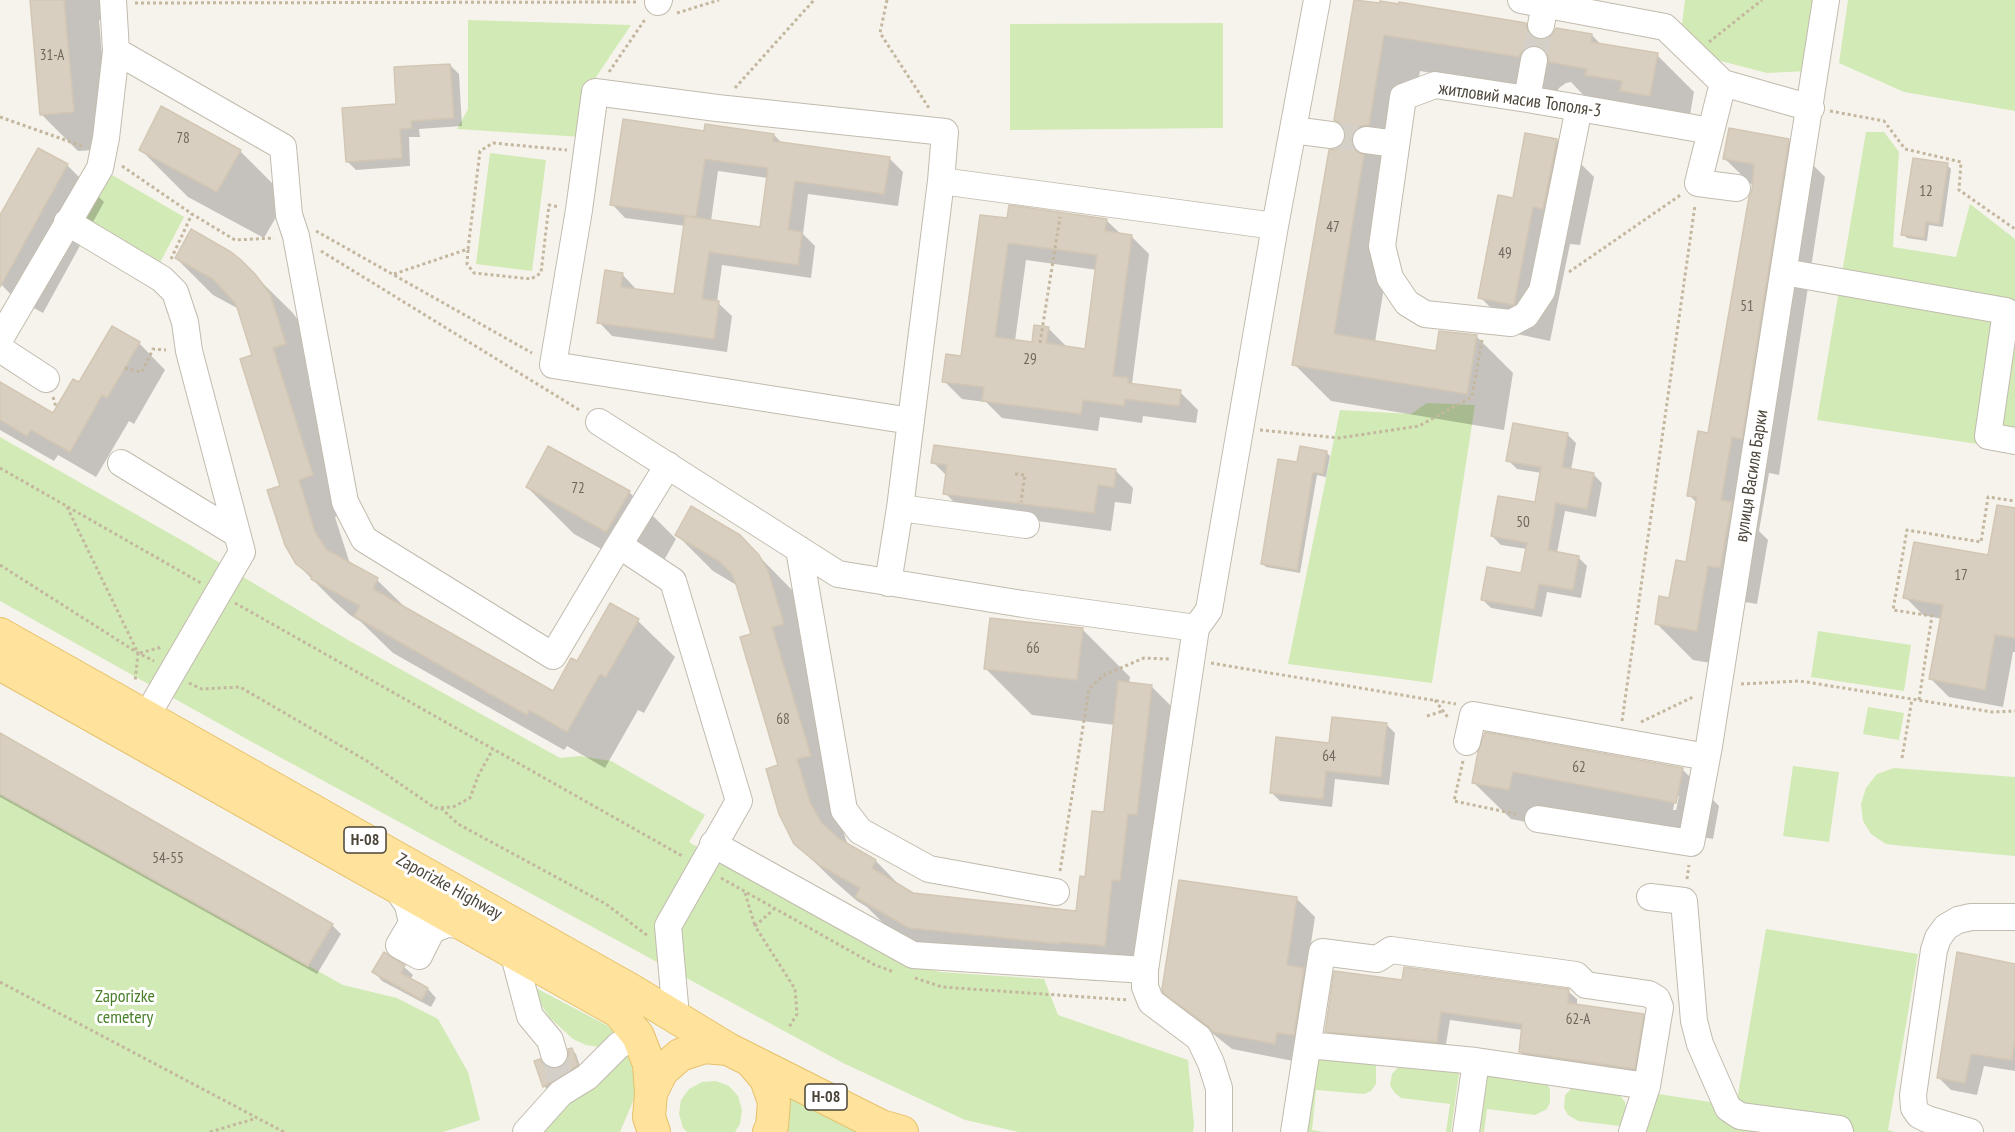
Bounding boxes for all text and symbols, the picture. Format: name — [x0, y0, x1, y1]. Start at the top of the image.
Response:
house number: 31-А — [40, 47, 64, 65]
street label: житловий масив Тополя-3 — [1437, 78, 1603, 122]
house number: 78 — [176, 130, 190, 148]
house number: 12 — [1919, 183, 1933, 201]
house number: 47 — [1326, 219, 1340, 237]
house number: 49 — [1498, 245, 1512, 263]
house number: 51 — [1740, 298, 1754, 316]
house number: 29 — [1023, 351, 1037, 369]
street label: вулиця Василя Барки — [1731, 408, 1773, 544]
house number: 72 — [571, 480, 585, 498]
house number: 50 — [1516, 514, 1530, 532]
house number: 17 — [1954, 567, 1968, 585]
house number: 66 — [1026, 640, 1040, 658]
house number: 68 — [776, 711, 790, 729]
house number: 64 — [1322, 748, 1336, 766]
house number: 62 — [1572, 759, 1586, 777]
road number: Н-08 — [344, 827, 386, 853]
street label: Zaporizke Highway — [392, 849, 506, 925]
house number: 54-55 — [152, 850, 184, 868]
park label: Zaporizke cemetery — [95, 986, 155, 1028]
house number: 62-А — [1566, 1011, 1590, 1029]
road number: Н-08 — [805, 1084, 847, 1110]

